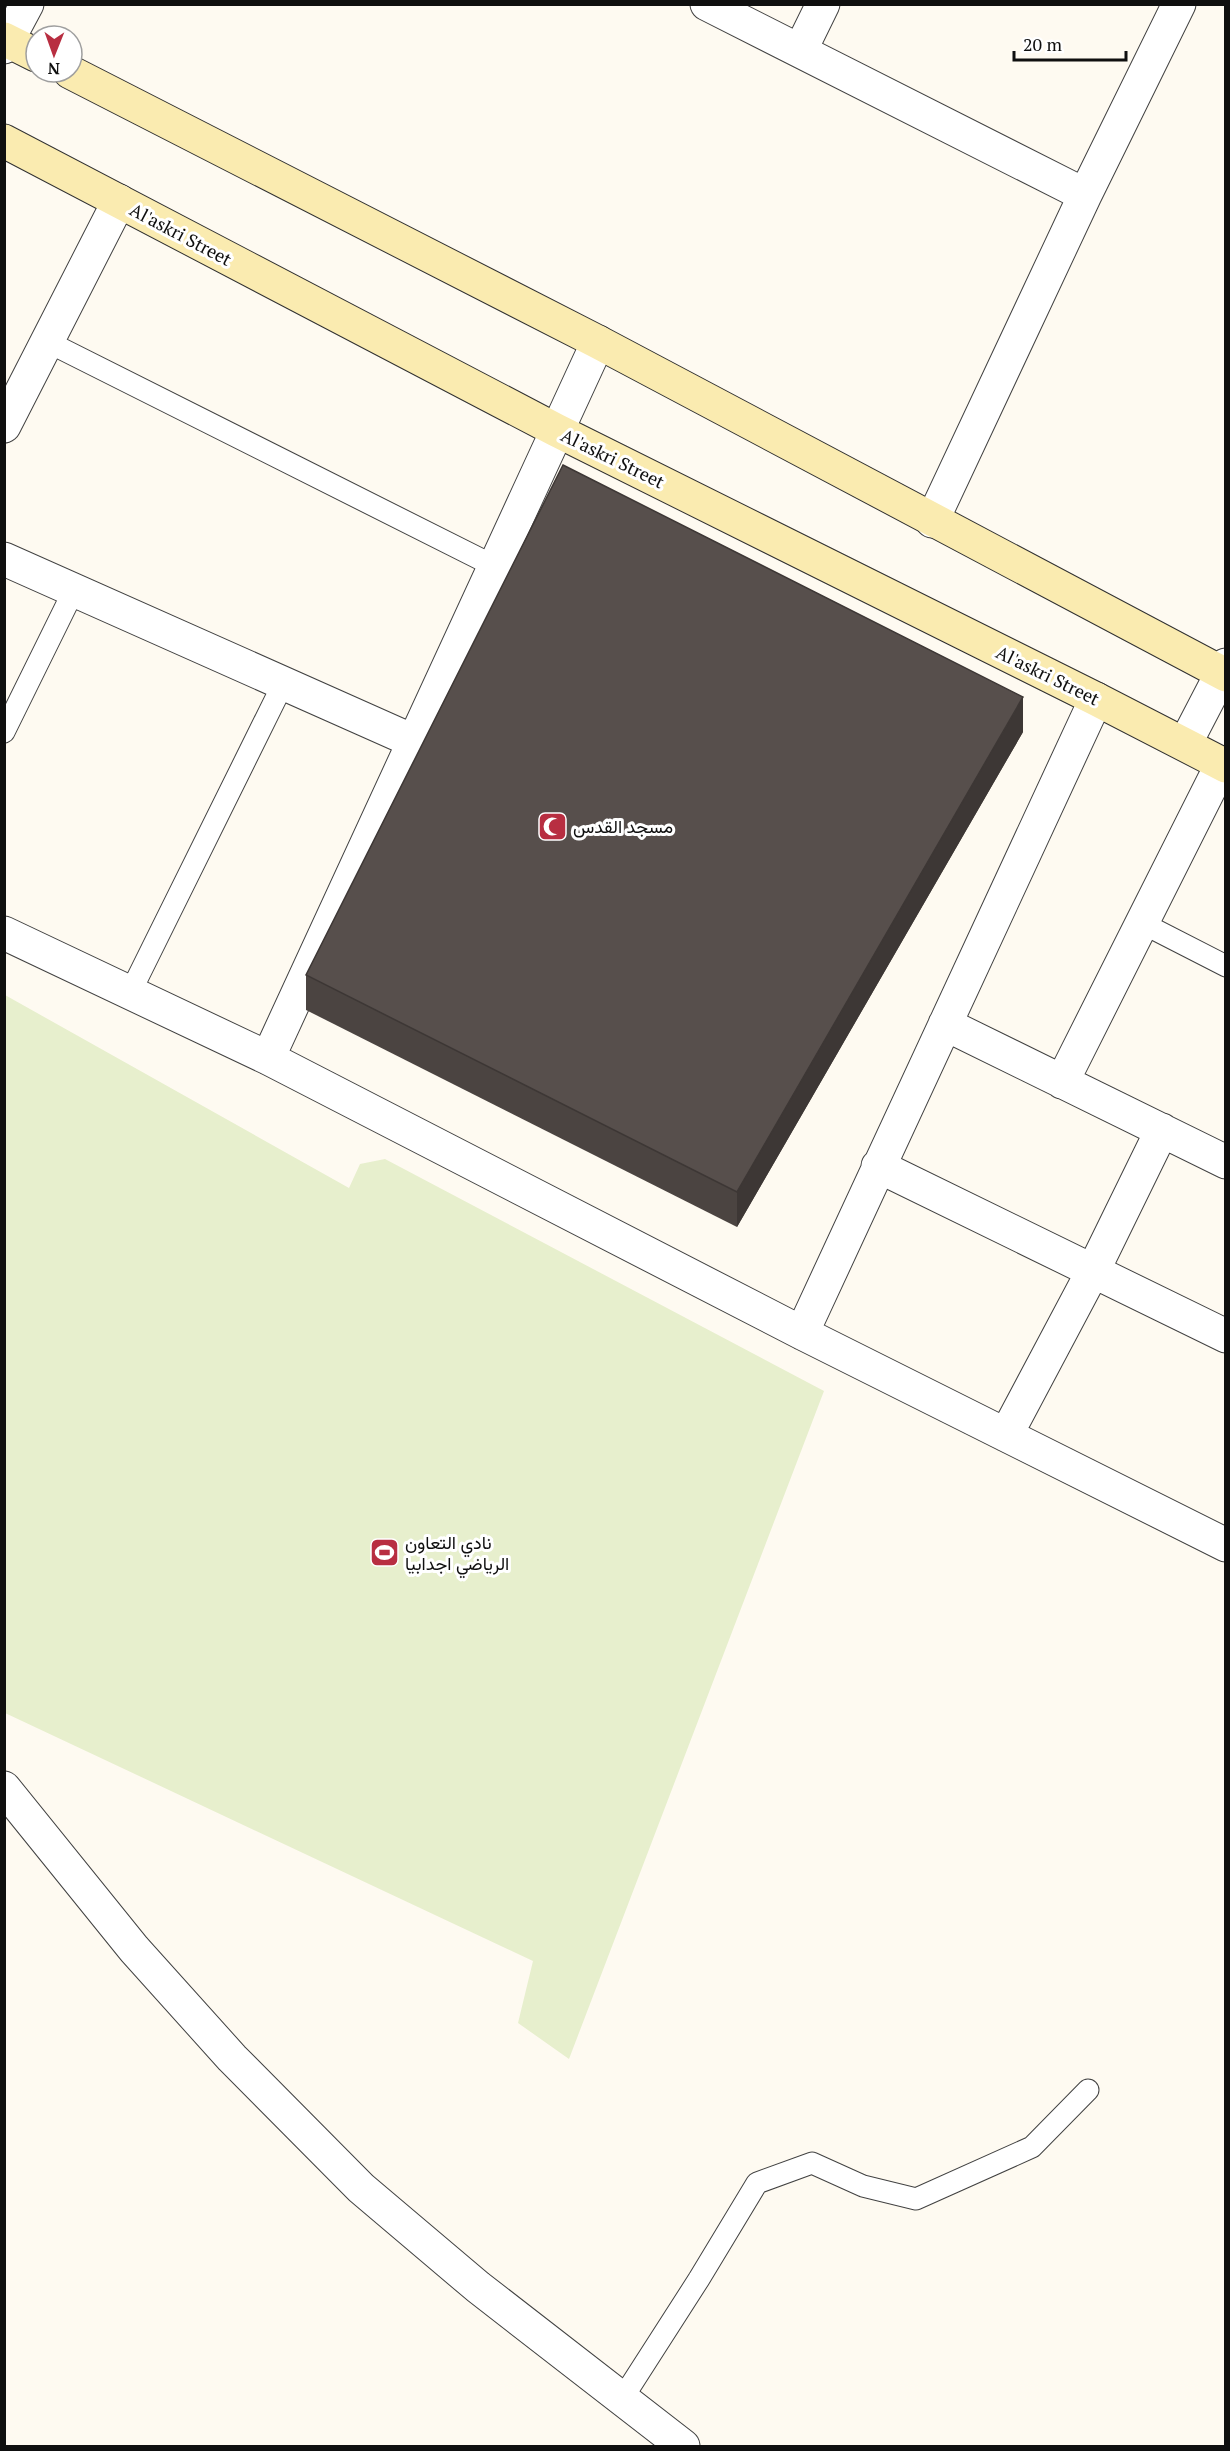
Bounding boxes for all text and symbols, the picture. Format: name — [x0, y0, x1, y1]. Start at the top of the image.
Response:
north arrow — [24, 24, 84, 84]
scale bar — [1014, 24, 1126, 62]
text: 20 m — [1023, 32, 1063, 56]
text: N — [47, 58, 60, 80]
street label: Al'askri Street — [126, 197, 236, 271]
street label: Al'askri Street — [557, 423, 669, 493]
street label: Al'askri Street — [992, 640, 1104, 710]
mosque icon: مسجد القدس — [536, 810, 568, 842]
place label: مسجد القدس — [573, 814, 673, 838]
place label: نادي التعاون الرياضي اجدابيا — [405, 1530, 509, 1579]
sports icon: نادي التعاون الرياضي اجدابيا — [368, 1536, 400, 1568]

